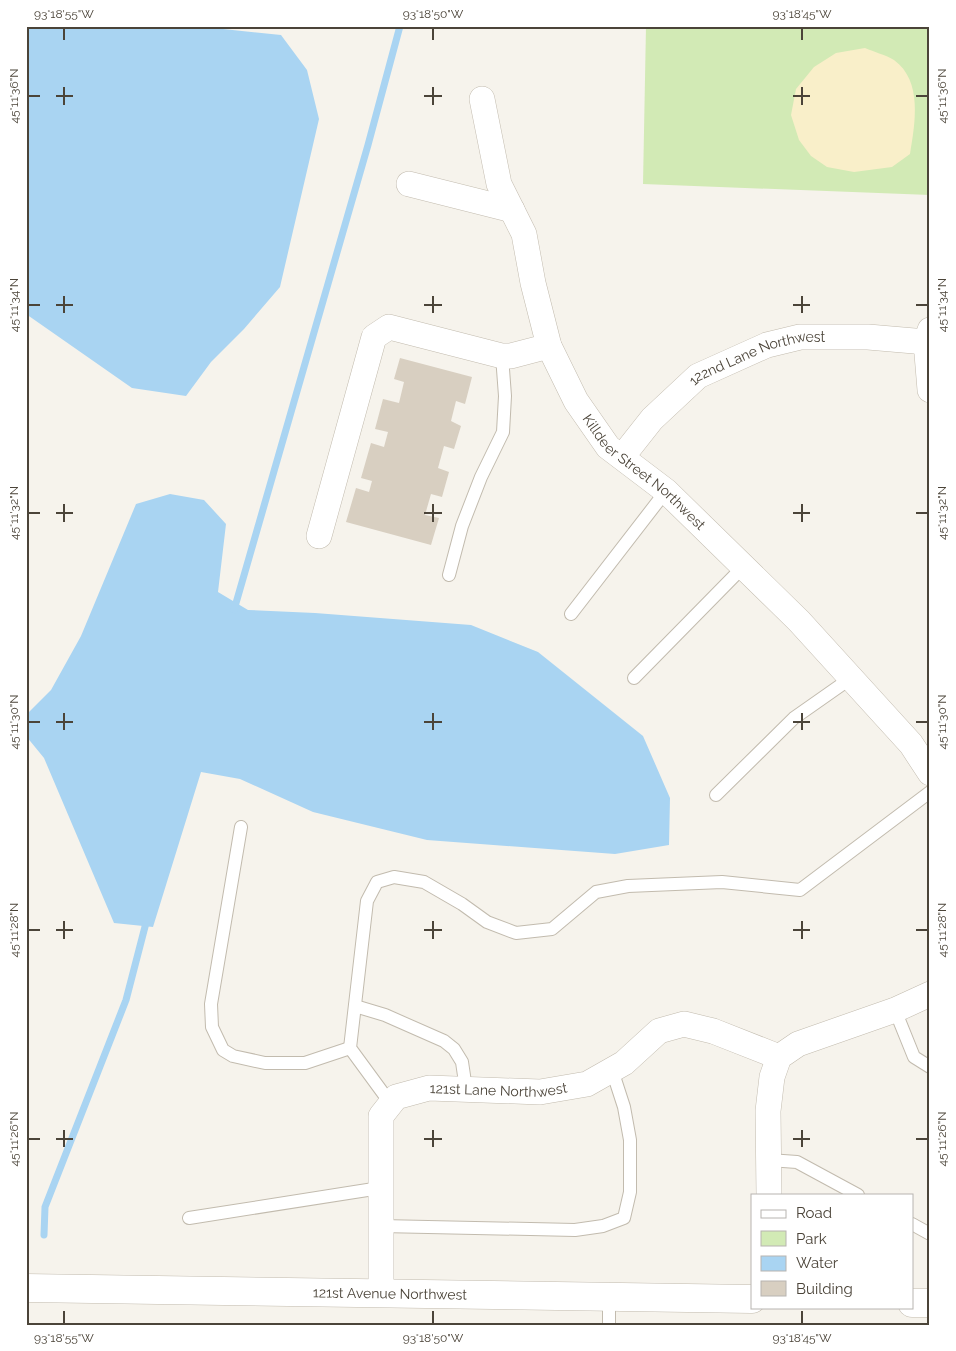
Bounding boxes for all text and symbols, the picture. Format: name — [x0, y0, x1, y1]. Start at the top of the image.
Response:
text: 93°18'55"W — [34, 7, 94, 21]
text: 93°18'50"W — [403, 7, 464, 21]
text: 93°18'45"W — [772, 7, 832, 21]
text: 45°11'36"N — [7, 69, 21, 123]
text: 45°11'36"N — [935, 69, 949, 123]
text: 45°11'34"N — [7, 278, 21, 332]
text: 45°11'34"N — [935, 278, 949, 332]
street label: 122nd Lane Northwest — [686, 328, 825, 388]
street label: Killdeer Street Northwest — [580, 411, 709, 533]
text: 45°11'32"N — [7, 486, 21, 540]
text: 45°11'32"N — [935, 486, 949, 540]
text: 45°11'30"N — [7, 694, 21, 750]
text: 45°11'30"N — [935, 694, 949, 750]
text: 45°11'28"N — [7, 903, 21, 957]
text: 45°11'28"N — [935, 903, 949, 957]
street label: 121st Lane Northwest — [429, 1079, 569, 1100]
text: 45°11'26"N — [7, 1112, 21, 1166]
text: 45°11'26"N — [935, 1112, 949, 1166]
legend — [751, 1194, 914, 1308]
text: Road — [796, 1204, 832, 1222]
text: Park — [796, 1230, 827, 1248]
text: Water — [796, 1254, 839, 1272]
text: Building — [796, 1280, 853, 1298]
street label: 121st Avenue Northwest — [313, 1284, 467, 1303]
text: 93°18'55"W — [34, 1331, 94, 1345]
text: 93°18'50"W — [403, 1331, 464, 1345]
text: 93°18'45"W — [772, 1331, 832, 1345]

